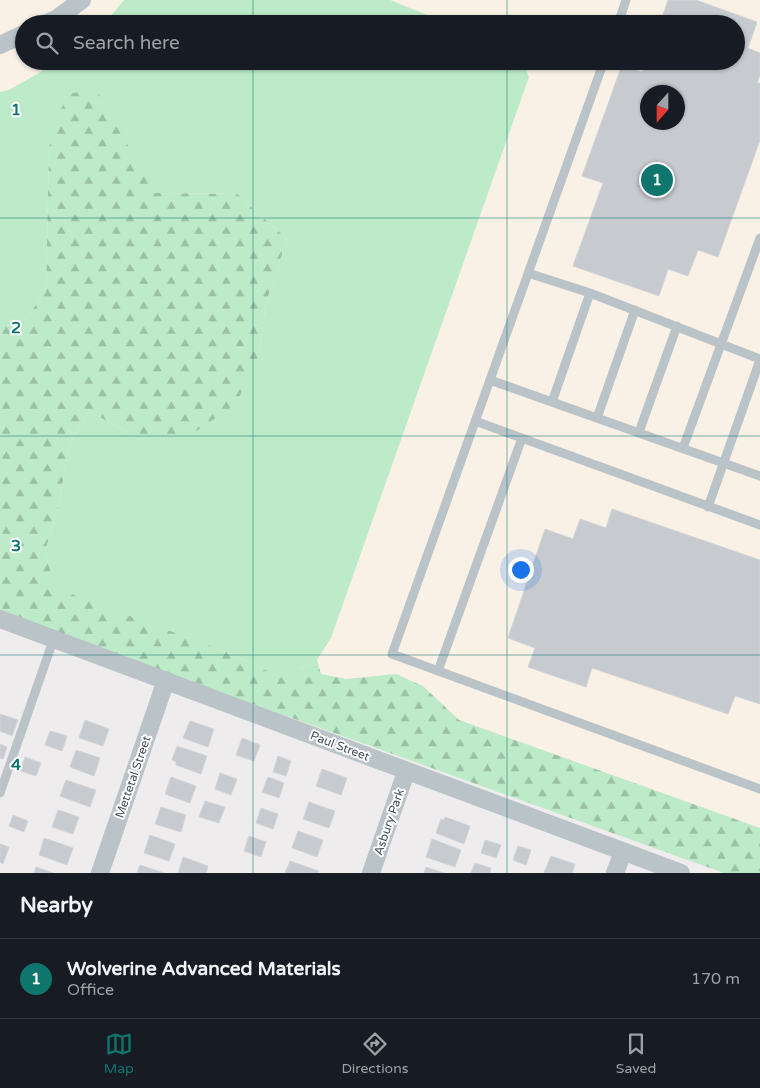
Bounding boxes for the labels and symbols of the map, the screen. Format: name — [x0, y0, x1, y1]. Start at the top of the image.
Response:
north arrow — [640, 85, 685, 130]
text: 1 — [11, 100, 21, 120]
pin: 1 — [641, 161, 673, 199]
text: 2 — [11, 318, 21, 338]
text: 3 — [11, 536, 21, 556]
your location — [508, 557, 534, 583]
street label: Paul Street — [308, 728, 372, 764]
street label: Mettetal Street — [112, 734, 154, 820]
text: 4 — [11, 755, 21, 775]
street label: Asbury Park — [371, 786, 407, 857]

